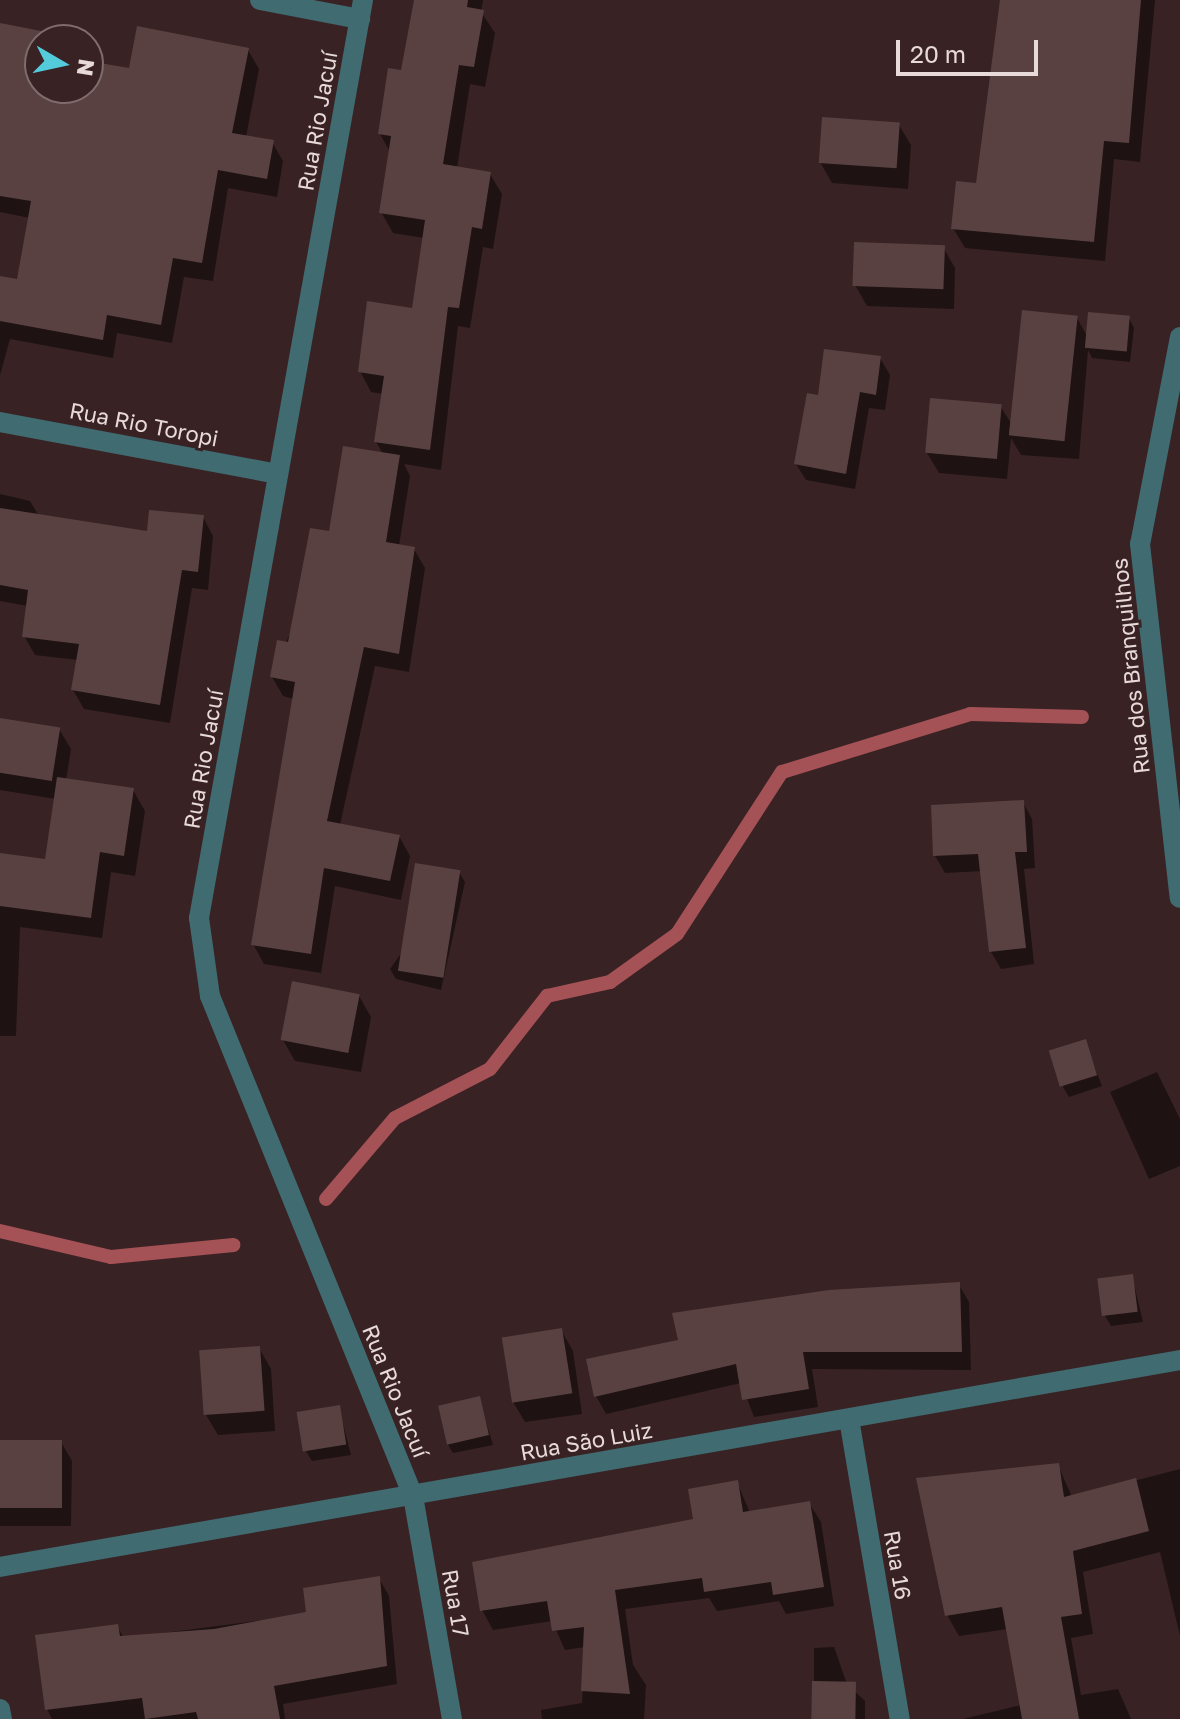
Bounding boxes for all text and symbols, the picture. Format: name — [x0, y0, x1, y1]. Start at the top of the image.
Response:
north arrow — [24, 24, 104, 104]
scale bar — [900, 24, 1042, 74]
text: 20 m — [910, 39, 966, 68]
street label: Rua Rio Jacuí — [292, 49, 342, 193]
text: N — [72, 57, 101, 78]
street label: Rua Rio Toropi — [67, 397, 221, 451]
street label: Rua dos Branquilhos — [1106, 557, 1154, 775]
street label: Rua Rio Jacuí — [178, 687, 228, 831]
street label: Rua Rio Jacuí — [357, 1321, 435, 1461]
street label: Rua São Luiz — [518, 1416, 654, 1466]
street label: Rua 16 — [879, 1528, 917, 1602]
street label: Rua 17 — [437, 1567, 475, 1639]

